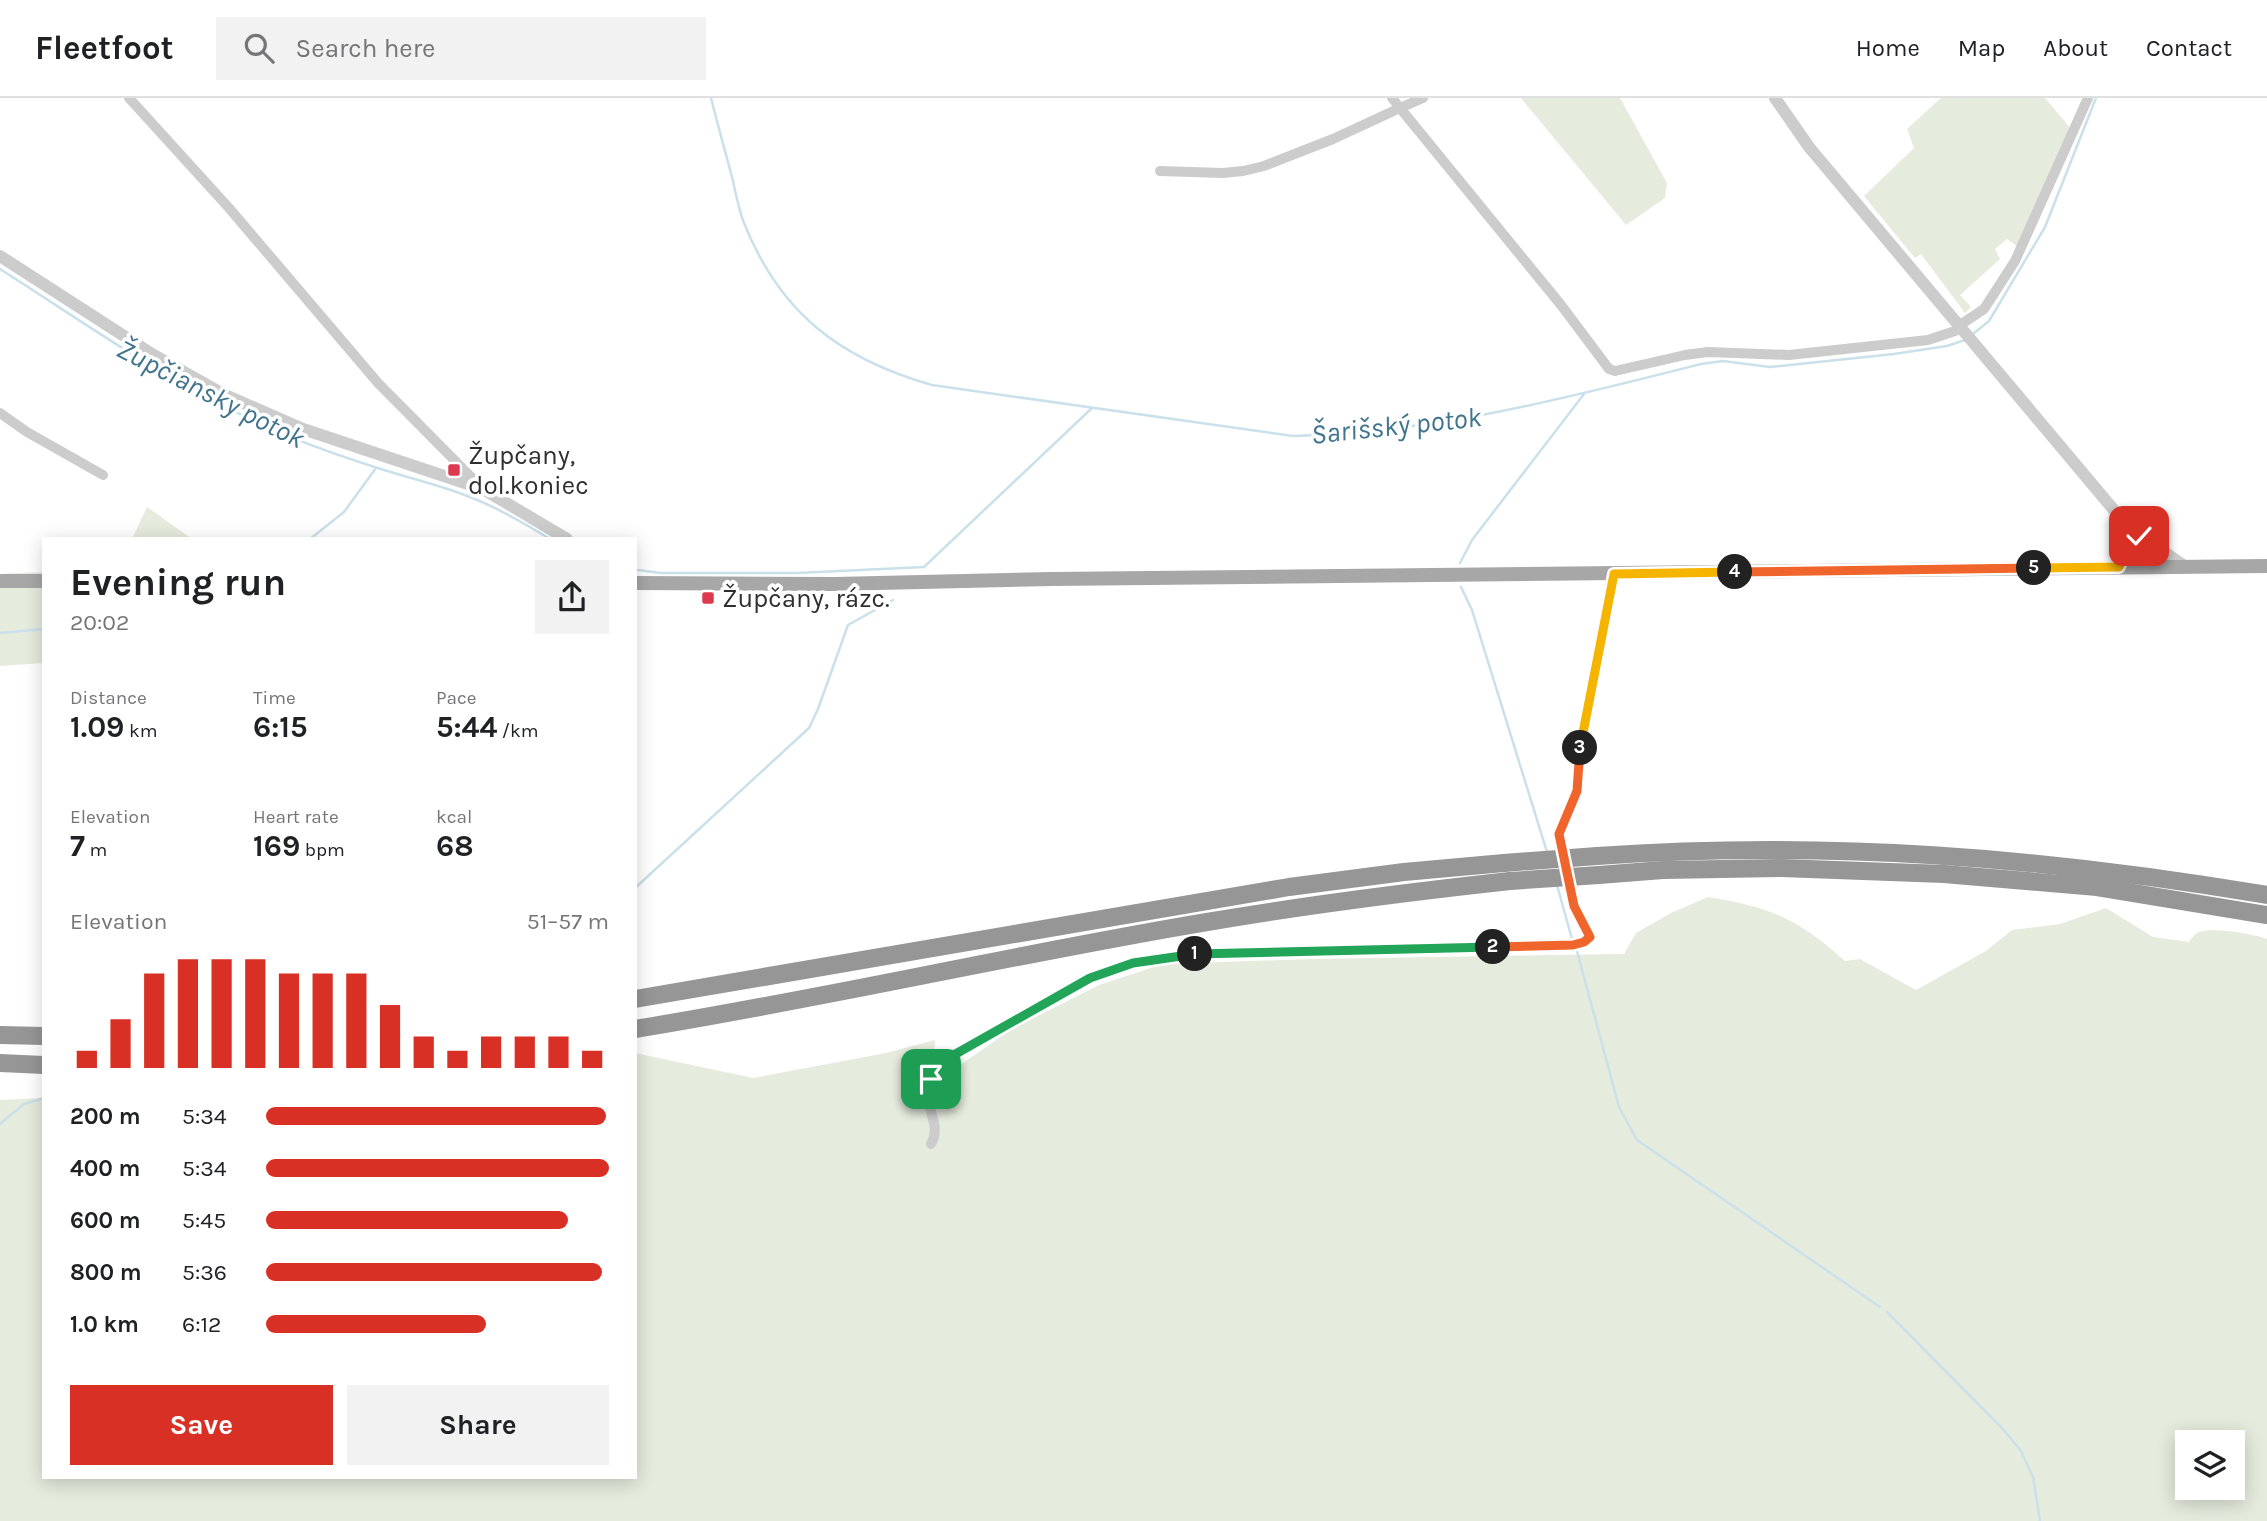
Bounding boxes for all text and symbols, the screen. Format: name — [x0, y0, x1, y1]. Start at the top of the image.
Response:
search box — [216, 17, 706, 80]
text: Fleetfoot — [35, 29, 174, 67]
icon: search — [240, 29, 278, 67]
text: Search here — [296, 33, 435, 64]
text: Home — [1856, 34, 1920, 62]
text: Map — [1958, 34, 2005, 62]
text: About — [2043, 34, 2108, 62]
text: Contact — [2146, 34, 2232, 62]
water label: Župčiansky potok — [111, 332, 311, 455]
water label: Šarišský potok — [1309, 400, 1484, 451]
place label: Župčany, dol.koniec — [468, 440, 589, 501]
marker: Župčany, dol.koniec — [446, 462, 462, 478]
pin — [2109, 506, 2169, 566]
icon: check — [2120, 517, 2158, 555]
pin: 5 — [2016, 550, 2052, 586]
pin: 4 — [1718, 554, 1752, 589]
text: 5 — [2028, 556, 2039, 578]
text: Evening run — [70, 560, 286, 605]
button: share — [535, 560, 609, 634]
text: 4 — [1729, 560, 1740, 582]
place label: Župčany, rázc. — [722, 583, 890, 614]
marker: Župčany, rázc. — [700, 590, 716, 606]
text: 20:02 — [70, 609, 129, 636]
text: Distance — [70, 687, 147, 709]
text: Time — [253, 687, 296, 709]
text: Pace — [436, 687, 477, 709]
text: 1.09 — [70, 709, 124, 745]
text: 6:15 — [253, 709, 307, 745]
text: 5:44 — [436, 709, 497, 745]
text: km — [124, 720, 157, 742]
text: /km — [497, 720, 538, 742]
pin: 3 — [1562, 730, 1598, 766]
text: 3 — [1574, 736, 1585, 758]
text: Elevation — [70, 806, 150, 828]
text: Heart rate — [253, 806, 339, 828]
text: kcal — [436, 806, 472, 828]
text: 7 — [70, 828, 85, 864]
text: 169 — [253, 828, 300, 864]
text: 68 — [436, 828, 474, 864]
text: m — [85, 839, 107, 861]
text: bpm — [300, 839, 345, 861]
text: Elevation — [70, 908, 167, 935]
text: 51–57 m — [527, 908, 609, 935]
pin: 2 — [1476, 930, 1510, 964]
text: 2 — [1487, 935, 1498, 957]
pin: 1 — [1178, 936, 1212, 972]
text: 1 — [1191, 942, 1198, 964]
pin — [901, 1049, 961, 1109]
icon: arrive — [912, 1060, 950, 1098]
text: 200 m — [70, 1103, 141, 1130]
text: 5:34 — [182, 1103, 227, 1130]
text: 400 m — [70, 1155, 140, 1182]
text: 5:34 — [182, 1155, 227, 1182]
text: 600 m — [70, 1207, 141, 1234]
text: 5:45 — [182, 1207, 226, 1234]
text: 800 m — [70, 1259, 142, 1286]
text: 5:36 — [182, 1259, 227, 1286]
text: 1.0 km — [70, 1311, 139, 1338]
text: 6:12 — [182, 1311, 221, 1338]
button: Save — [70, 1385, 333, 1465]
button: Share — [347, 1385, 609, 1465]
map controls — [2175, 1430, 2245, 1500]
button: layers — [2175, 1430, 2245, 1500]

